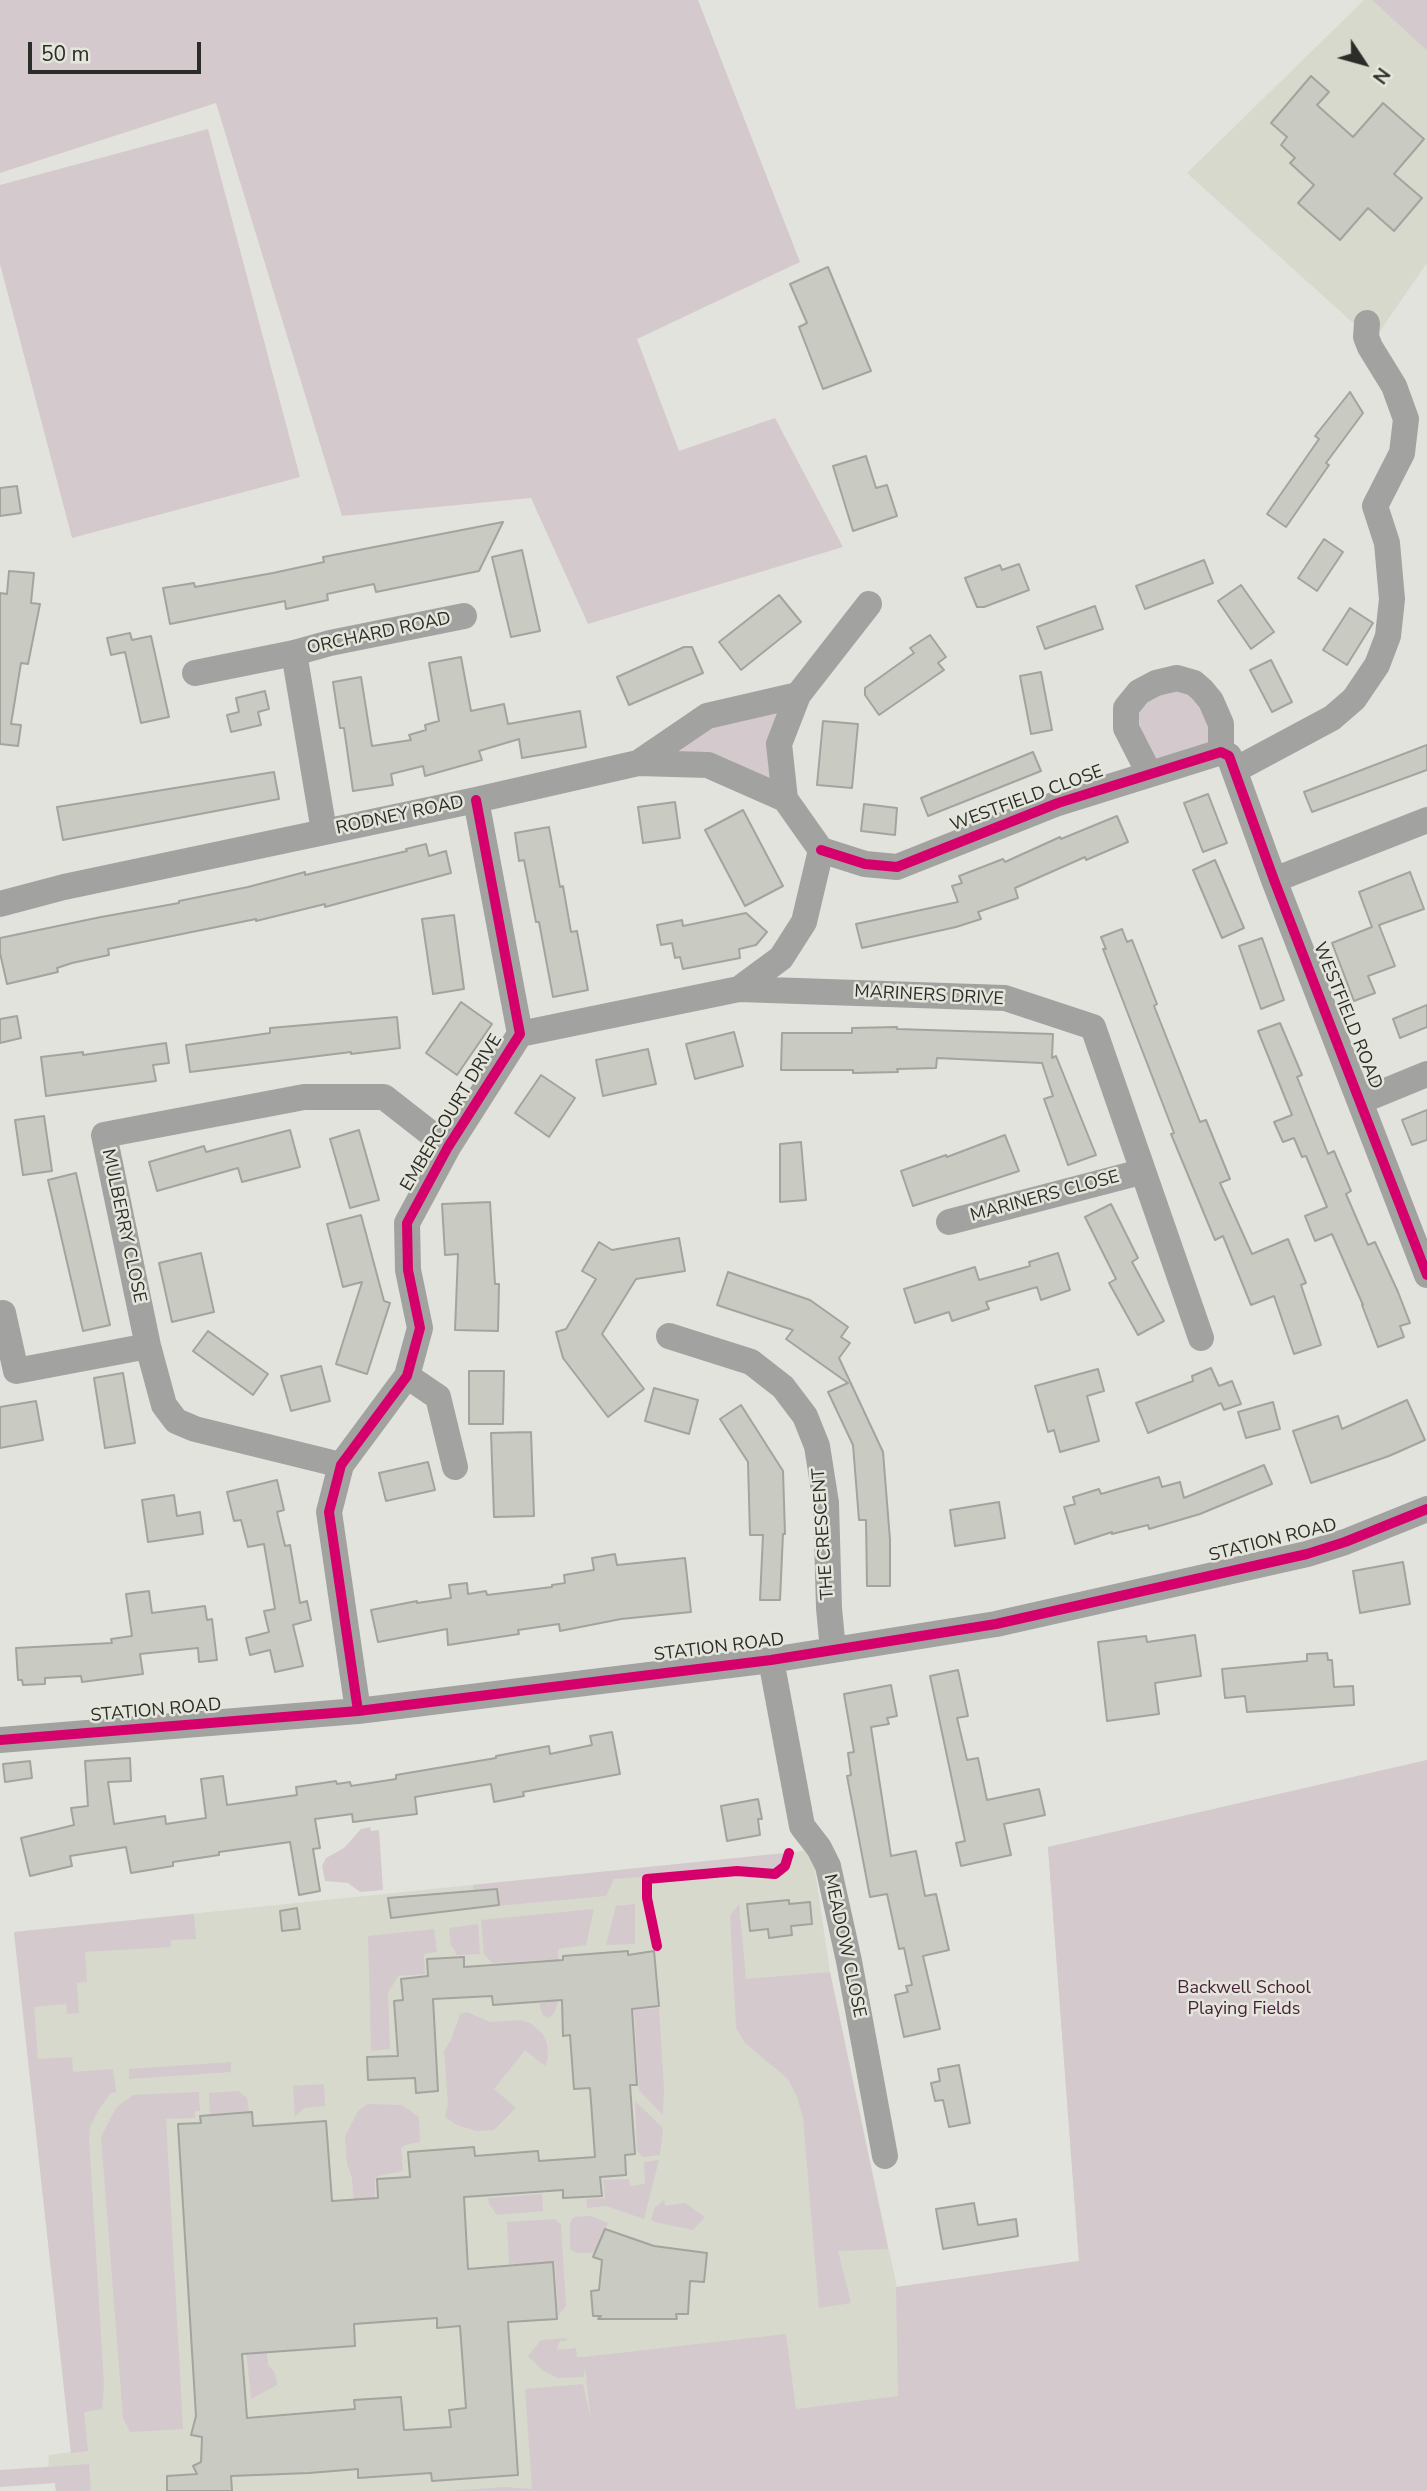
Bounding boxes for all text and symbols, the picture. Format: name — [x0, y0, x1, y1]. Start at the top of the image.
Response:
scale bar — [32, 28, 205, 72]
north arrow — [1329, 28, 1399, 98]
text: 50 m — [41, 40, 90, 68]
text: N — [1366, 62, 1396, 89]
street label: ORCHARD ROAD — [305, 608, 453, 660]
street label: WESTFIELD CLOSE — [948, 761, 1106, 837]
street label: RODNEY ROAD — [334, 792, 466, 840]
street label: WESTFIELD ROAD — [1308, 939, 1386, 1093]
street label: MARINERS DRIVE — [854, 981, 1004, 1011]
street label: EMBERCOURT DRIVE — [397, 1031, 507, 1195]
street label: MULBERRY CLOSE — [96, 1147, 150, 1305]
street label: MARINERS CLOSE — [968, 1167, 1122, 1227]
street label: THE CRESCENT — [809, 1467, 839, 1601]
street label: STATION ROAD — [1207, 1515, 1339, 1567]
street label: STATION ROAD — [653, 1629, 785, 1667]
street label: STATION ROAD — [90, 1695, 222, 1727]
street label: MEADOW CLOSE — [818, 1872, 870, 2020]
park label: Backwell School Playing Fields — [1177, 1978, 1311, 2021]

